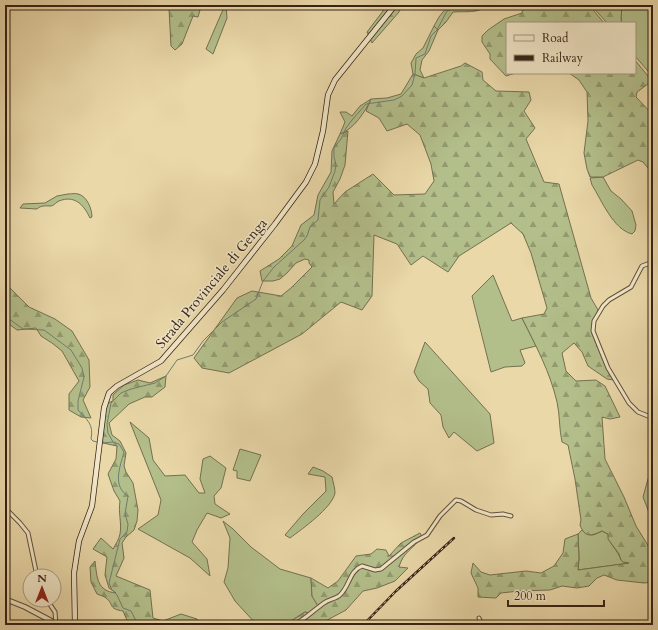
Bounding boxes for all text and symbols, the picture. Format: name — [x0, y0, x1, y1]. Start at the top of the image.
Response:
legend — [506, 22, 636, 74]
text: Road — [542, 30, 569, 46]
text: Railway — [542, 50, 584, 66]
street label: Strada Provinciale di Genga — [151, 214, 271, 352]
north arrow — [22, 568, 62, 608]
text: N — [37, 571, 47, 586]
scale bar — [508, 582, 604, 608]
text: 200 m — [514, 588, 547, 604]

